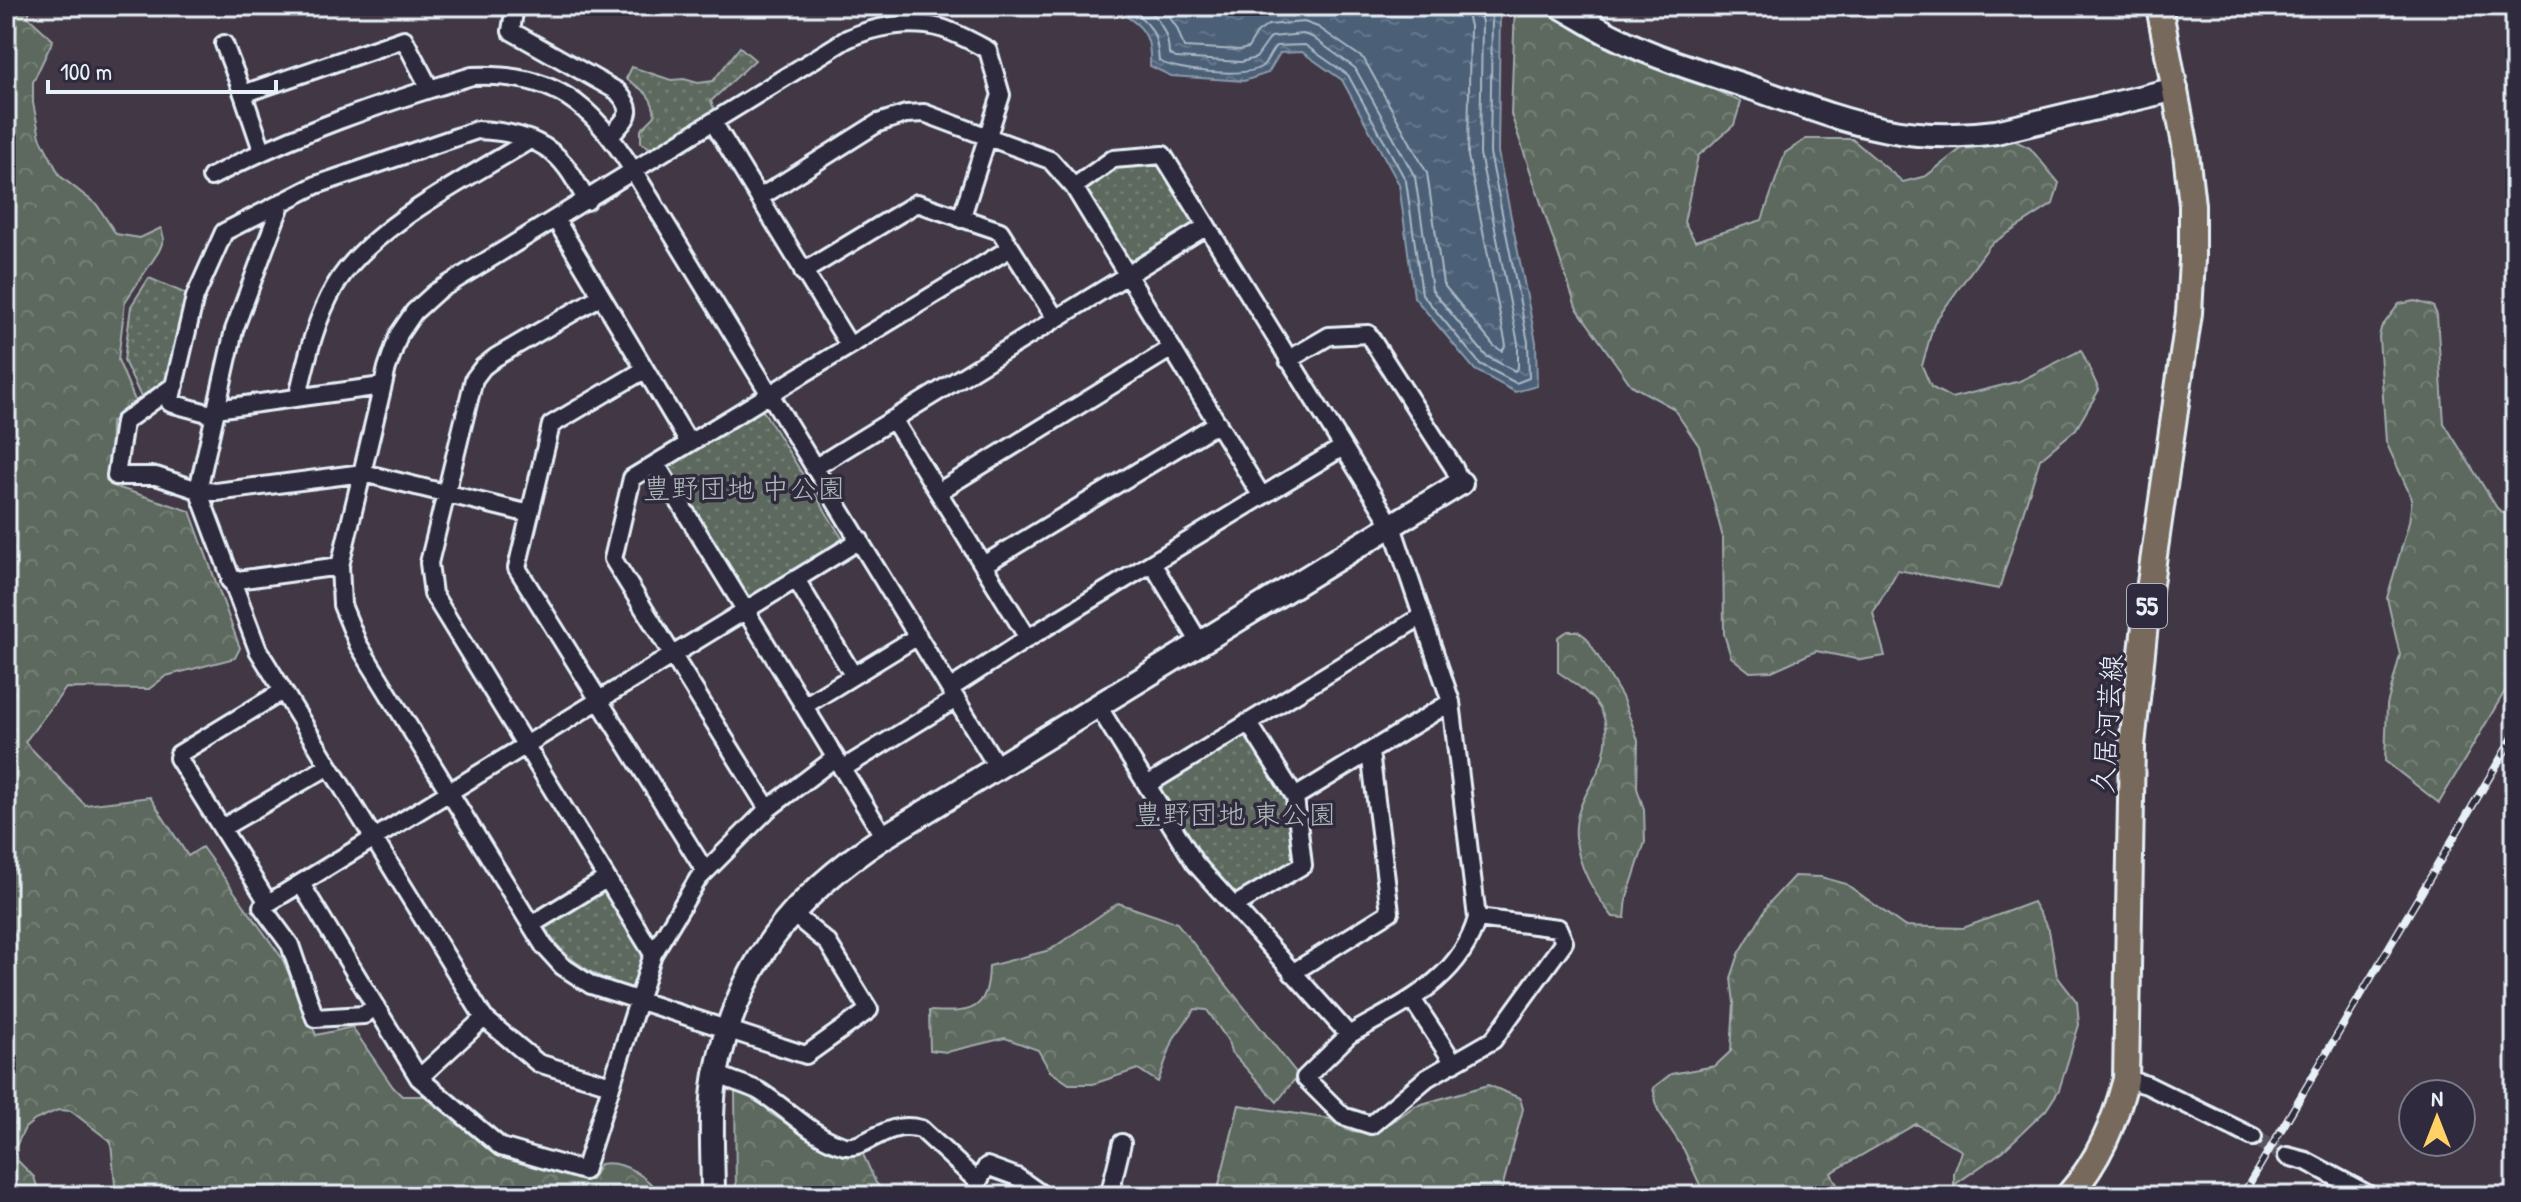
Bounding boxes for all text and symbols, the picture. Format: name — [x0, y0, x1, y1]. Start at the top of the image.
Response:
scale bar — [48, 44, 276, 94]
text: 100 m — [60, 55, 112, 87]
park label: 豊野団地 中公園 — [643, 469, 845, 507]
road number: 55 — [2127, 584, 2167, 628]
street label: 久居河芸線 — [2083, 653, 2131, 795]
park label: 豊野団地 東公園 — [1134, 795, 1336, 833]
north arrow — [2397, 1078, 2477, 1158]
text: N — [2431, 1083, 2443, 1113]

